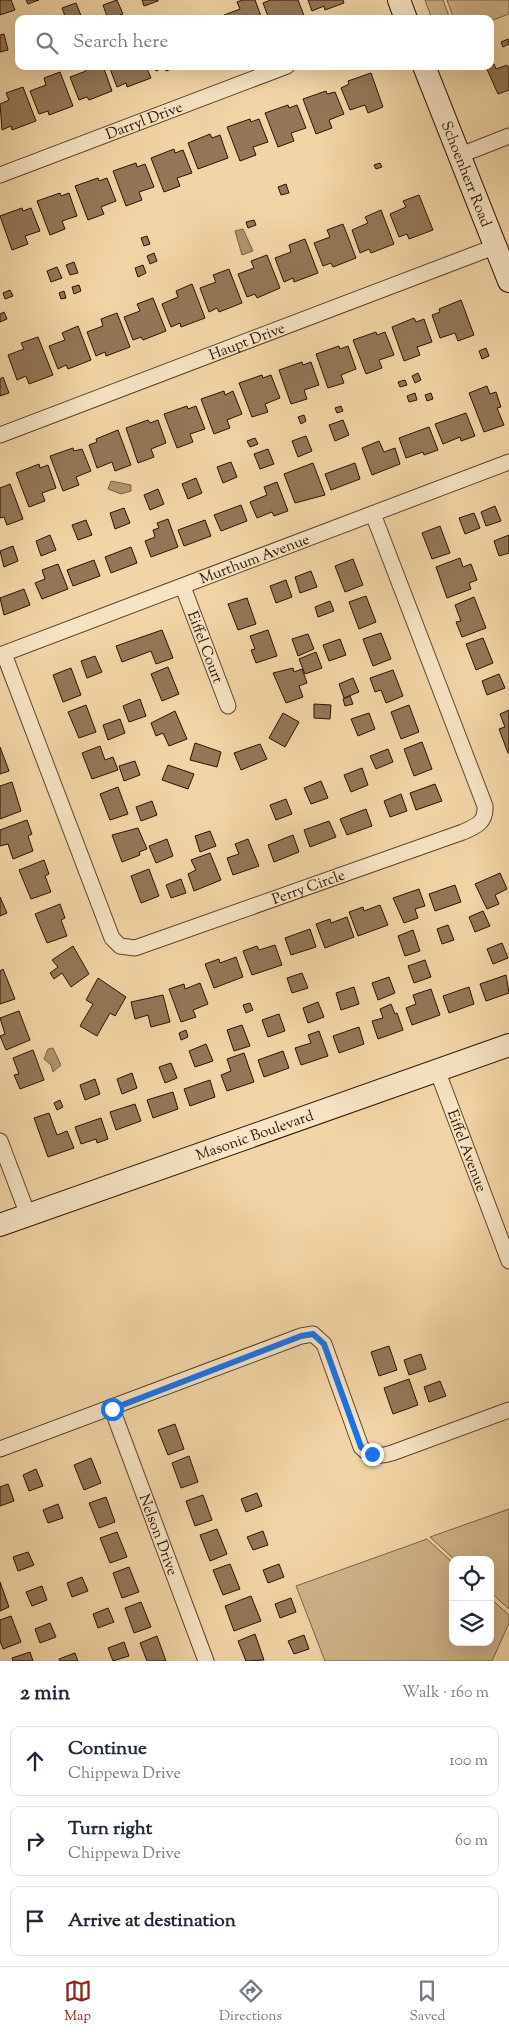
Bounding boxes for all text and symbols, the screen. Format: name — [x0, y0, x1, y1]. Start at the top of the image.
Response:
search box — [15, 15, 494, 70]
icon: search — [33, 29, 61, 57]
text: Search here — [73, 29, 168, 56]
street label: Darryl Drive — [103, 98, 186, 146]
street label: Schoenherr Road — [435, 118, 496, 231]
street label: Haupt Drive — [206, 318, 288, 367]
street label: Murthum Avenue — [197, 530, 313, 590]
street label: Eiffel Court — [181, 608, 227, 687]
street label: Perry Circle — [269, 866, 348, 911]
street label: Masonic Boulevard — [193, 1106, 317, 1167]
street label: Eiffel Avenue — [441, 1107, 491, 1195]
route start — [101, 1398, 124, 1421]
route end — [361, 1443, 384, 1466]
street label: Nelson Drive — [133, 1491, 182, 1579]
map controls — [449, 1556, 494, 1646]
button: locate — [449, 1556, 494, 1601]
button: layers — [449, 1601, 494, 1646]
text: 2 min — [20, 1679, 70, 1709]
text: Walk · 160 m — [402, 1682, 489, 1705]
text: Continue — [68, 1736, 147, 1763]
icon: ahead — [21, 1747, 49, 1775]
text: 100 m — [449, 1750, 488, 1773]
text: Chippewa Drive — [68, 1763, 181, 1786]
text: Turn right — [68, 1816, 152, 1843]
icon: right — [21, 1827, 49, 1855]
text: 60 m — [455, 1830, 488, 1853]
text: Chippewa Drive — [68, 1843, 181, 1866]
icon: arrive — [21, 1907, 49, 1935]
text: Arrive at destination — [68, 1908, 236, 1935]
tab: Map — [64, 1977, 92, 2027]
tab: Directions — [219, 1977, 282, 2027]
tab: Saved — [409, 1977, 445, 2027]

